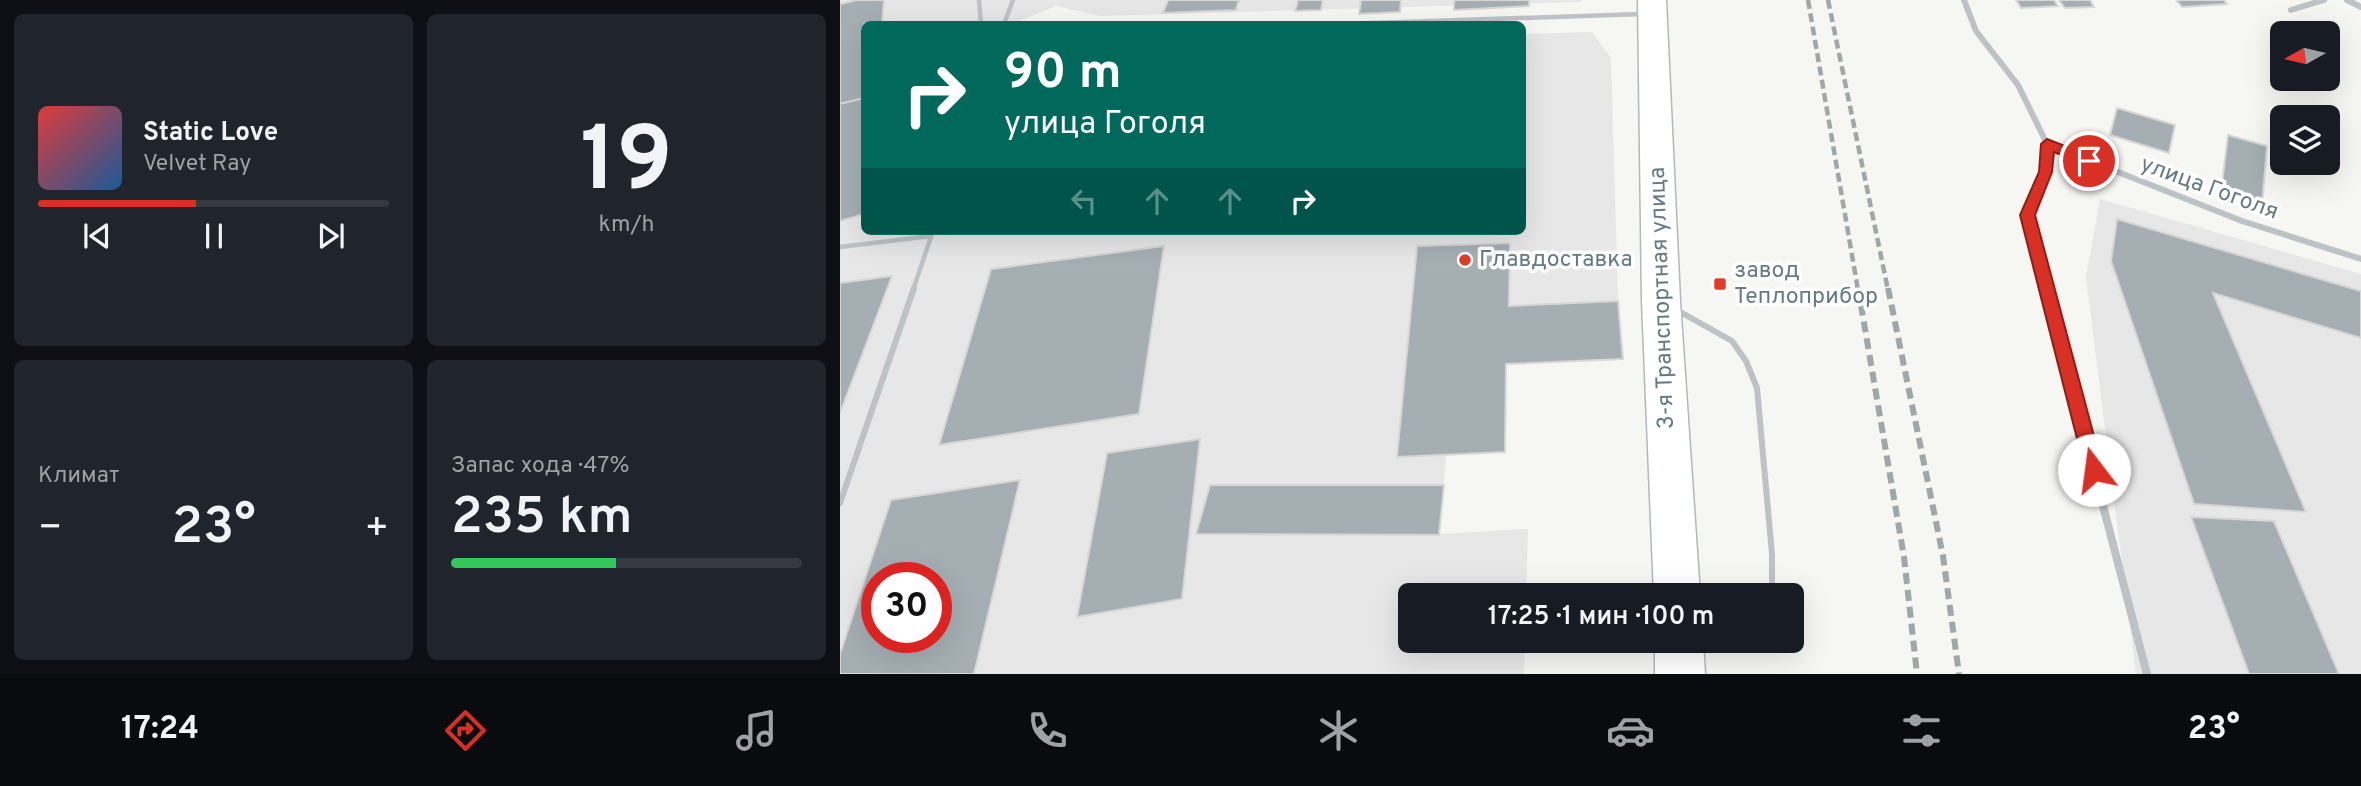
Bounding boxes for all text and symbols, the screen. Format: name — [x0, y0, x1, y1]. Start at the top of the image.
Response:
north arrow — [2270, 21, 2340, 91]
map controls — [2270, 21, 2340, 175]
text: 90 m — [1004, 44, 1122, 106]
icon: right — [889, 49, 980, 140]
text: улица Гоголя — [1004, 105, 1206, 145]
button: layers — [2270, 105, 2340, 175]
text: 19 — [580, 108, 673, 223]
text: Static Love — [143, 117, 278, 150]
pin — [2059, 131, 2119, 191]
icon: arrive — [2070, 142, 2108, 180]
text: Velvet Ray — [143, 150, 251, 179]
street label: улица Гоголя — [2136, 151, 2282, 227]
street label: 3-я Транспортная улица — [1644, 166, 1682, 430]
icon: left — [1065, 182, 1103, 220]
icon: ahead — [1138, 182, 1176, 220]
icon: ahead — [1211, 182, 1249, 220]
icon: right — [1284, 182, 1322, 220]
text: km/h — [599, 211, 654, 240]
icon: previous — [78, 217, 116, 255]
icon: pause — [195, 217, 233, 255]
icon: next — [312, 217, 350, 255]
place label: Главдоставка — [1479, 246, 1632, 275]
marker: Главдоставка — [1457, 252, 1473, 268]
place label: завод Теплоприбор — [1734, 257, 1878, 312]
marker: завод Теплоприбор — [1712, 276, 1728, 292]
position arrow — [2057, 433, 2131, 507]
text: Запас хода · 47% — [451, 452, 629, 481]
text: Климат — [38, 462, 119, 491]
text: 235 km — [451, 486, 633, 552]
text: 23° — [171, 496, 256, 562]
text: − — [38, 505, 63, 554]
text: + — [364, 505, 389, 554]
speed limit sign: 30 — [861, 562, 952, 653]
text: 17:25 · 1 мин · 100 m — [1488, 601, 1714, 634]
icon: directions — [441, 706, 490, 755]
icon: music — [732, 706, 781, 755]
icon: phone — [1023, 706, 1072, 755]
icon: climate — [1314, 706, 1363, 755]
icon: car — [1606, 706, 1655, 755]
icon: filters — [1897, 706, 1946, 755]
text: 17:24 — [121, 710, 199, 750]
text: 23° — [2188, 710, 2240, 750]

